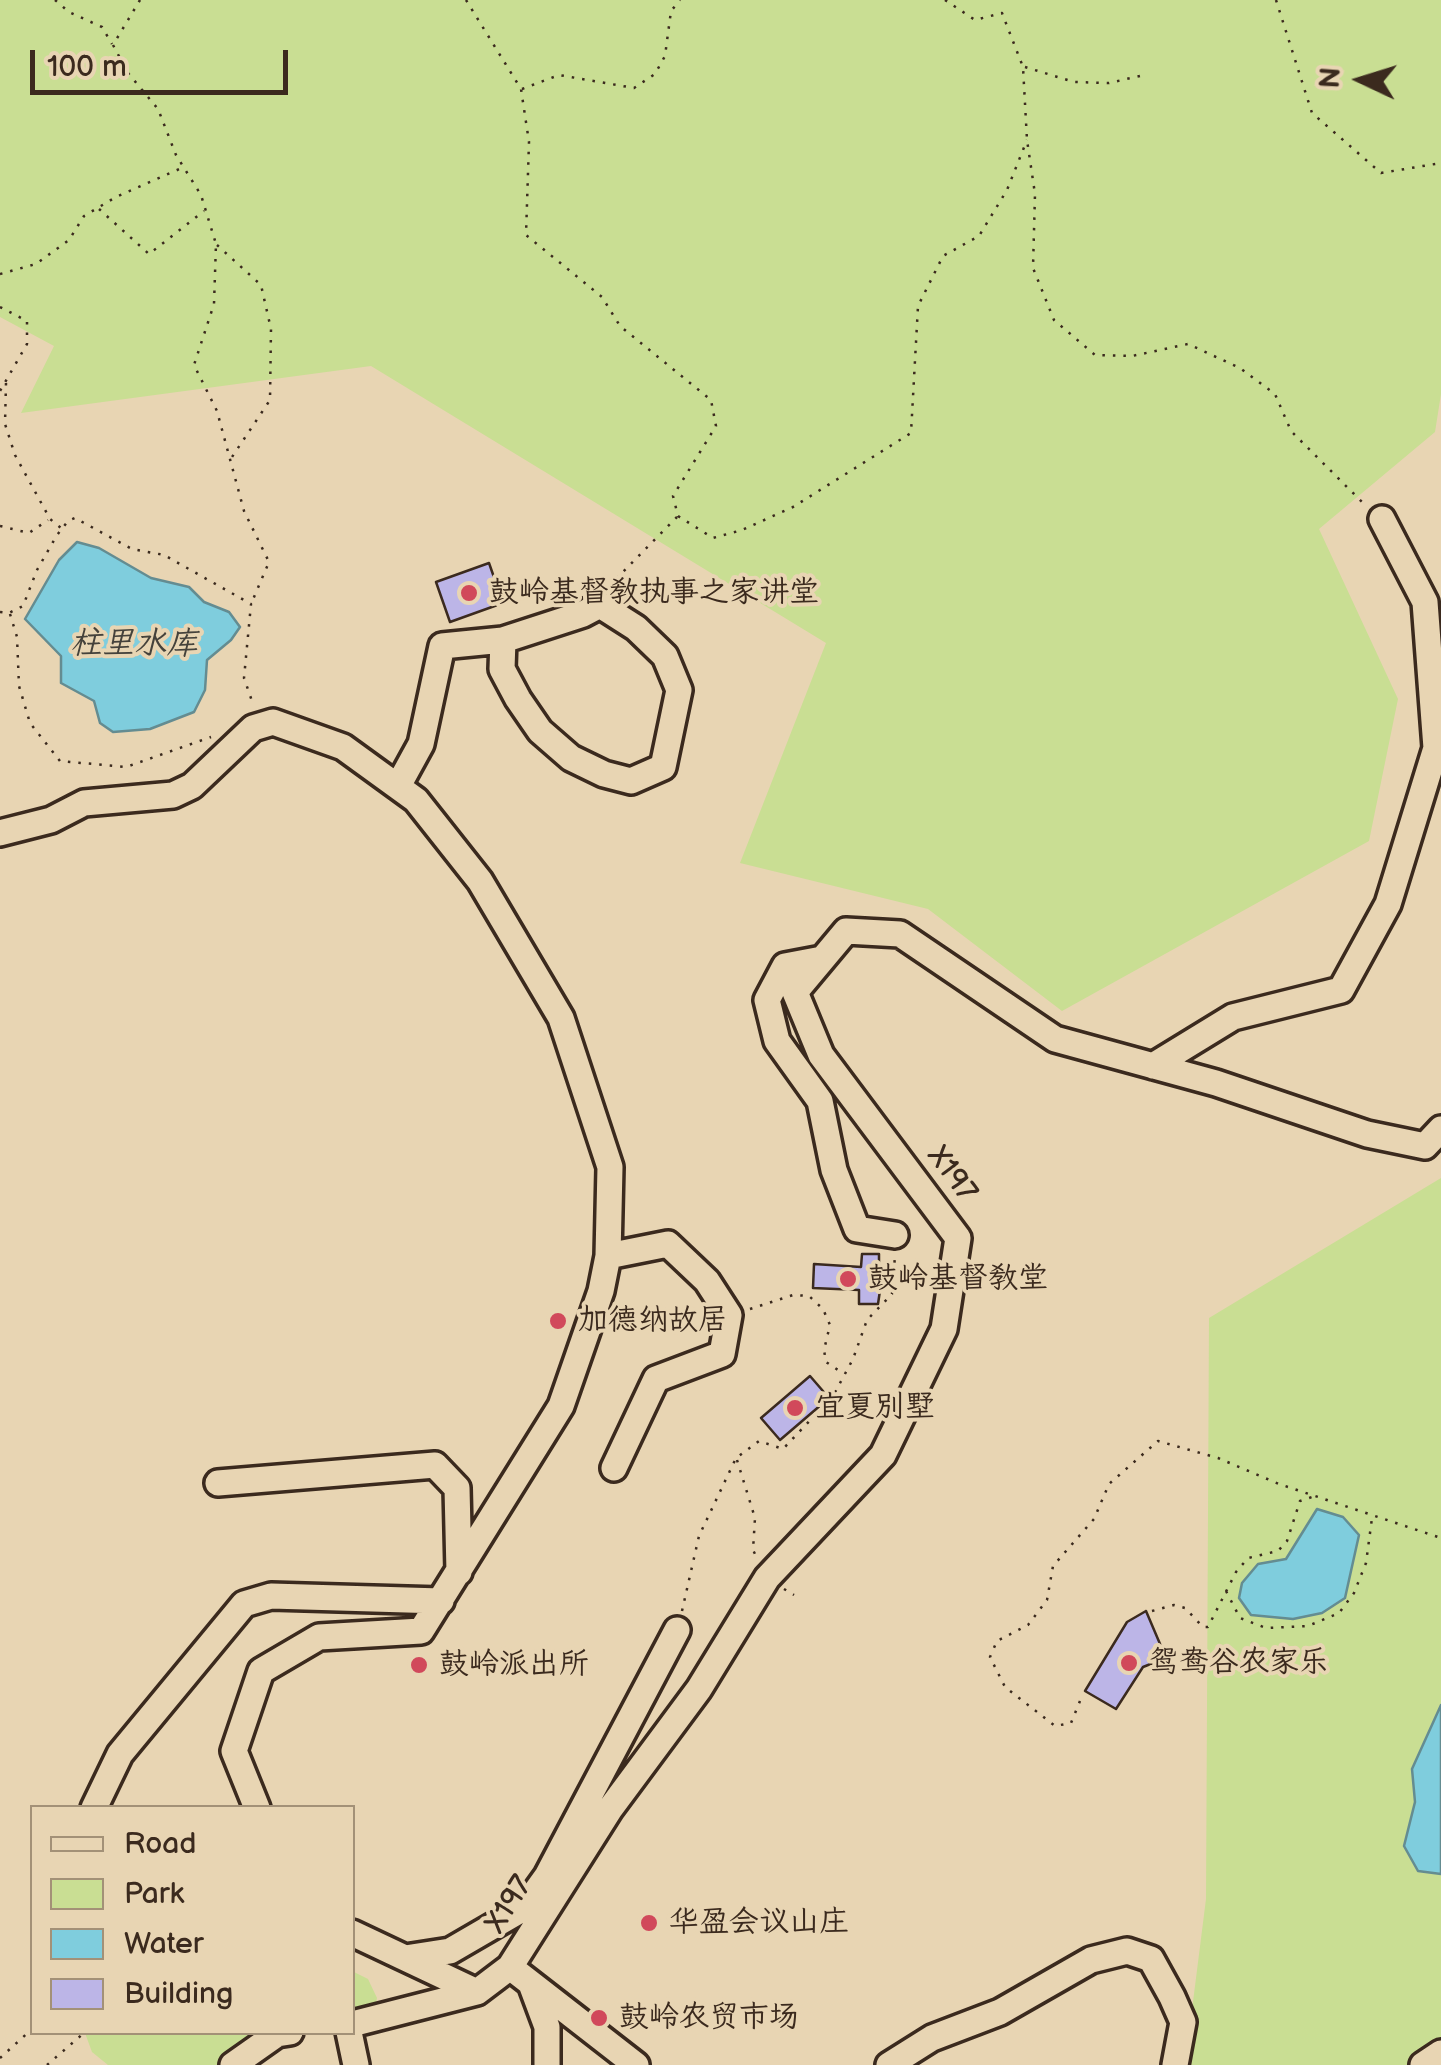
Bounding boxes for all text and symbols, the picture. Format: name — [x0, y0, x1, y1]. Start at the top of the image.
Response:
scale bar — [35, 30, 292, 92]
north arrow — [1311, 30, 1411, 130]
text: 100 m — [47, 49, 127, 85]
text: N — [1313, 66, 1348, 90]
place label: 鼓岭基督教执事之家讲堂 — [489, 575, 819, 611]
marker: 鼓岭基督教执事之家讲堂 — [458, 582, 480, 604]
water label: 柱里水库 — [70, 626, 198, 664]
street label: X197 — [918, 1140, 984, 1210]
place label: 鼓岭基督教堂 — [868, 1261, 1048, 1297]
marker: 鼓岭基督教堂 — [837, 1268, 859, 1290]
place label: 加德纳故居 — [578, 1303, 728, 1339]
marker: 加德纳故居 — [547, 1310, 569, 1332]
place label: 宜夏别墅 — [815, 1390, 935, 1426]
marker: 宜夏别墅 — [784, 1397, 806, 1419]
place label: 鸳鸯谷农家乐 — [1149, 1645, 1329, 1681]
place label: 鼓岭派出所 — [439, 1647, 589, 1683]
marker: 鸳鸯谷农家乐 — [1118, 1652, 1140, 1674]
marker: 鼓岭派出所 — [408, 1654, 430, 1676]
legend — [30, 1805, 355, 2035]
text: Road — [124, 1826, 197, 1862]
street label: X197 — [479, 1870, 541, 1940]
text: Park — [124, 1876, 184, 1912]
place label: 华盈会议山庄 — [669, 1905, 849, 1941]
marker: 华盈会议山庄 — [638, 1912, 660, 1934]
text: Water — [124, 1926, 204, 1962]
text: Building — [124, 1976, 233, 2012]
place label: 鼓岭农贸市场 — [619, 2000, 799, 2036]
marker: 鼓岭农贸市场 — [588, 2007, 610, 2029]

